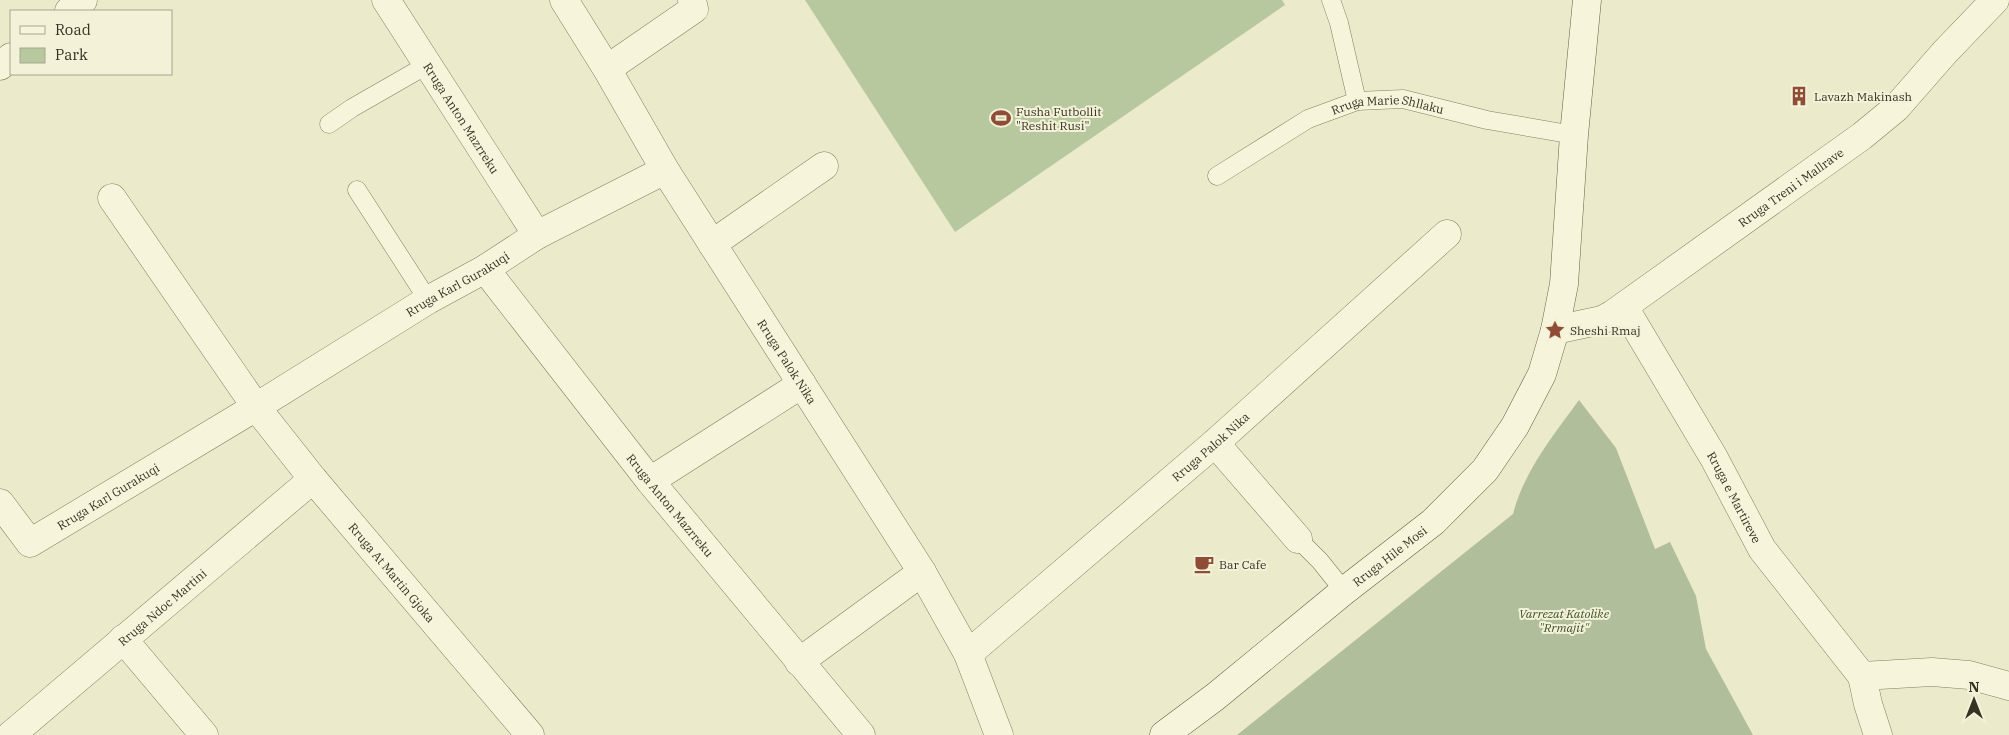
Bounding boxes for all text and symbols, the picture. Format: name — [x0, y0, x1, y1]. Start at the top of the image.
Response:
legend — [10, 10, 172, 75]
text: Road — [55, 20, 91, 39]
text: Park — [55, 45, 88, 64]
street label: Rruga Anton Mazrreku — [421, 60, 503, 177]
building icon: Lavazh Makinash — [1788, 85, 1810, 107]
place label: Lavazh Makinash — [1814, 89, 1913, 104]
street label: Rruga Marie Shllaku — [1329, 92, 1446, 117]
place label: Fusha Futbollit "Reshit Rusi" — [1016, 104, 1101, 133]
sports icon: Fusha Futbollit "Reshit Rusi" — [990, 107, 1012, 129]
street label: Rruga Treni i Mallrave — [1735, 144, 1846, 230]
street label: Rruga Karl Gurakuqi — [403, 248, 512, 319]
street label: Rruga Palok Nika — [755, 316, 820, 407]
place icon: Sheshi Rmaj — [1544, 319, 1566, 341]
place label: Sheshi Rmaj — [1570, 323, 1641, 338]
street label: Rruga Palok Nika — [1169, 408, 1252, 484]
street label: Rruga e Martireve — [1704, 449, 1765, 545]
street label: Rruga Anton Mazrreku — [624, 450, 717, 560]
street label: Rruga Karl Gurakuqi — [54, 459, 162, 533]
street label: Rruga At Martin Gjoka — [346, 520, 439, 625]
street label: Rruga Hile Mosi — [1349, 522, 1430, 589]
cafe icon: Bar Cafe — [1193, 553, 1215, 575]
place label: Bar Cafe — [1219, 557, 1266, 572]
street label: Rruga Ndoc Martini — [115, 565, 210, 649]
park label: Varrezat Katolike "Rrmajit" — [1519, 606, 1610, 635]
north arrow — [1949, 675, 1999, 725]
text: N — [1968, 678, 1980, 696]

